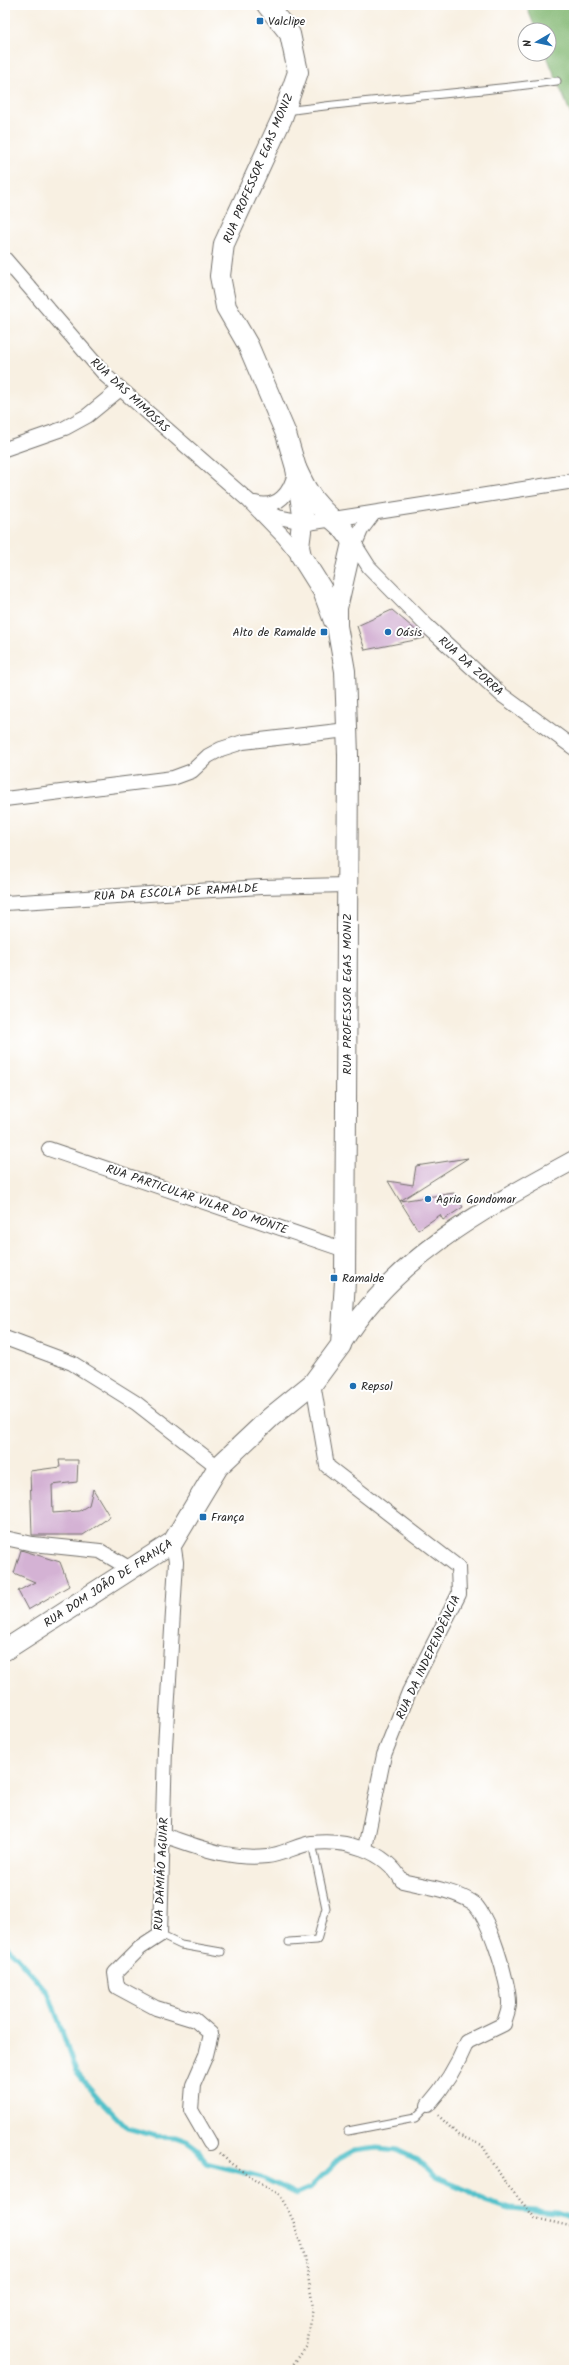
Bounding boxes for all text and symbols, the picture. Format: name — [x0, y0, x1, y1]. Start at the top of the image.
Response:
place label: Valclipe — [268, 12, 306, 31]
marker: Valclipe — [255, 16, 265, 26]
north arrow — [517, 22, 557, 62]
text: N — [519, 39, 538, 48]
street label: RUA PROFESSOR EGAS MONIZ — [218, 90, 299, 246]
street label: RUA DAS MIMOSAS — [86, 353, 174, 438]
place label: Alto de Ramalde — [233, 623, 317, 642]
place label: Oásis — [396, 623, 422, 642]
marker: Alto de Ramalde — [319, 627, 329, 637]
marker: Oásis — [383, 627, 393, 637]
street label: RUA DA ZORRA — [434, 632, 508, 701]
street label: RUA DA ESCOLA DE RAMALDE — [93, 879, 260, 906]
street label: RUA PROFESSOR EGAS MONIZ — [338, 913, 357, 1075]
street label: RUA PARTICULAR VILAR DO MONTE — [103, 1159, 291, 1240]
place label: Agria Gondomar — [436, 1190, 517, 1209]
marker: Agria Gondomar — [423, 1194, 433, 1204]
place label: Ramalde — [342, 1269, 385, 1288]
marker: Ramalde — [329, 1273, 339, 1283]
place label: Repsol — [361, 1377, 393, 1396]
marker: Repsol — [348, 1381, 358, 1391]
place label: França — [211, 1508, 245, 1527]
marker: França — [198, 1512, 208, 1522]
street label: RUA DOM JOÃO DE FRANÇA — [40, 1534, 177, 1632]
street label: RUA DA INDEPENDÊNCIA — [391, 1592, 466, 1723]
street label: RUA DAMIÃO AGUIAR — [149, 1817, 174, 1931]

